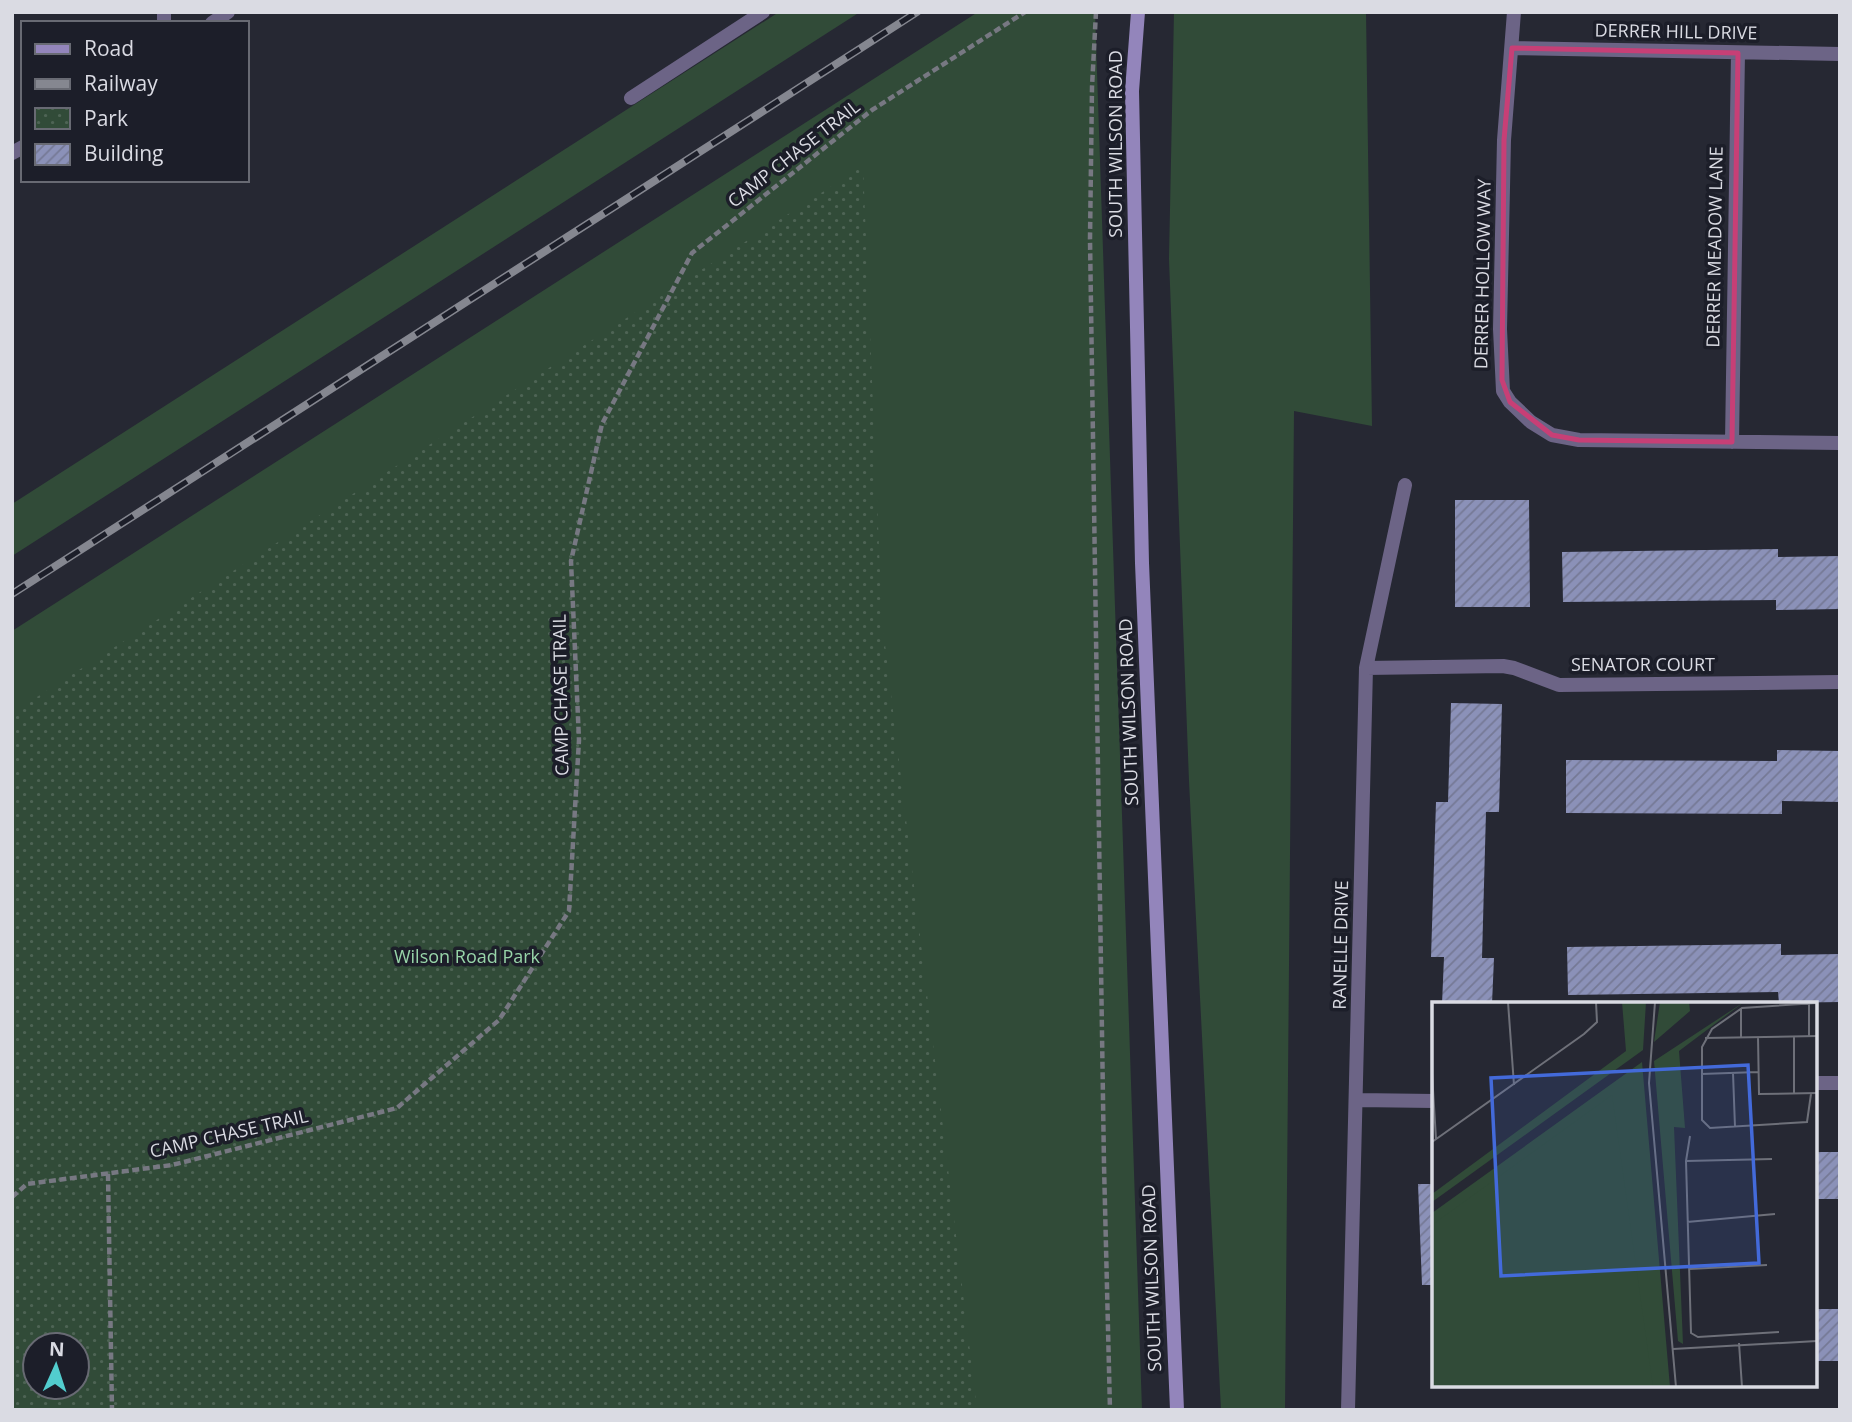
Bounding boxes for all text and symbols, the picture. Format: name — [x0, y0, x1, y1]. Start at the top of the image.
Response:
street label: DERRER HILL DRIVE — [1594, 18, 1758, 44]
legend — [21, 21, 248, 182]
text: Road — [84, 34, 134, 62]
street label: SOUTH WILSON ROAD — [1103, 50, 1127, 238]
text: Railway — [84, 69, 158, 97]
street label: CAMP CHASE TRAIL — [722, 94, 865, 212]
text: Park — [84, 104, 128, 132]
text: Building — [84, 139, 163, 167]
street label: DERRER MEADOW LANE — [1700, 146, 1728, 348]
street label: DERRER HOLLOW WAY — [1468, 178, 1496, 369]
street label: CAMP CHASE TRAIL — [547, 614, 573, 776]
street label: SOUTH WILSON ROAD — [1113, 618, 1143, 806]
street label: SENATOR COURT — [1571, 652, 1715, 676]
street label: RANELLE DRIVE — [1327, 880, 1353, 1010]
park label: Wilson Road Park — [394, 944, 541, 968]
inset map — [1432, 1002, 1817, 1387]
street label: CAMP CHASE TRAIL — [147, 1103, 310, 1163]
street label: SOUTH WILSON ROAD — [1136, 1184, 1166, 1372]
north arrow — [21, 1331, 91, 1401]
text: N — [48, 1336, 65, 1362]

